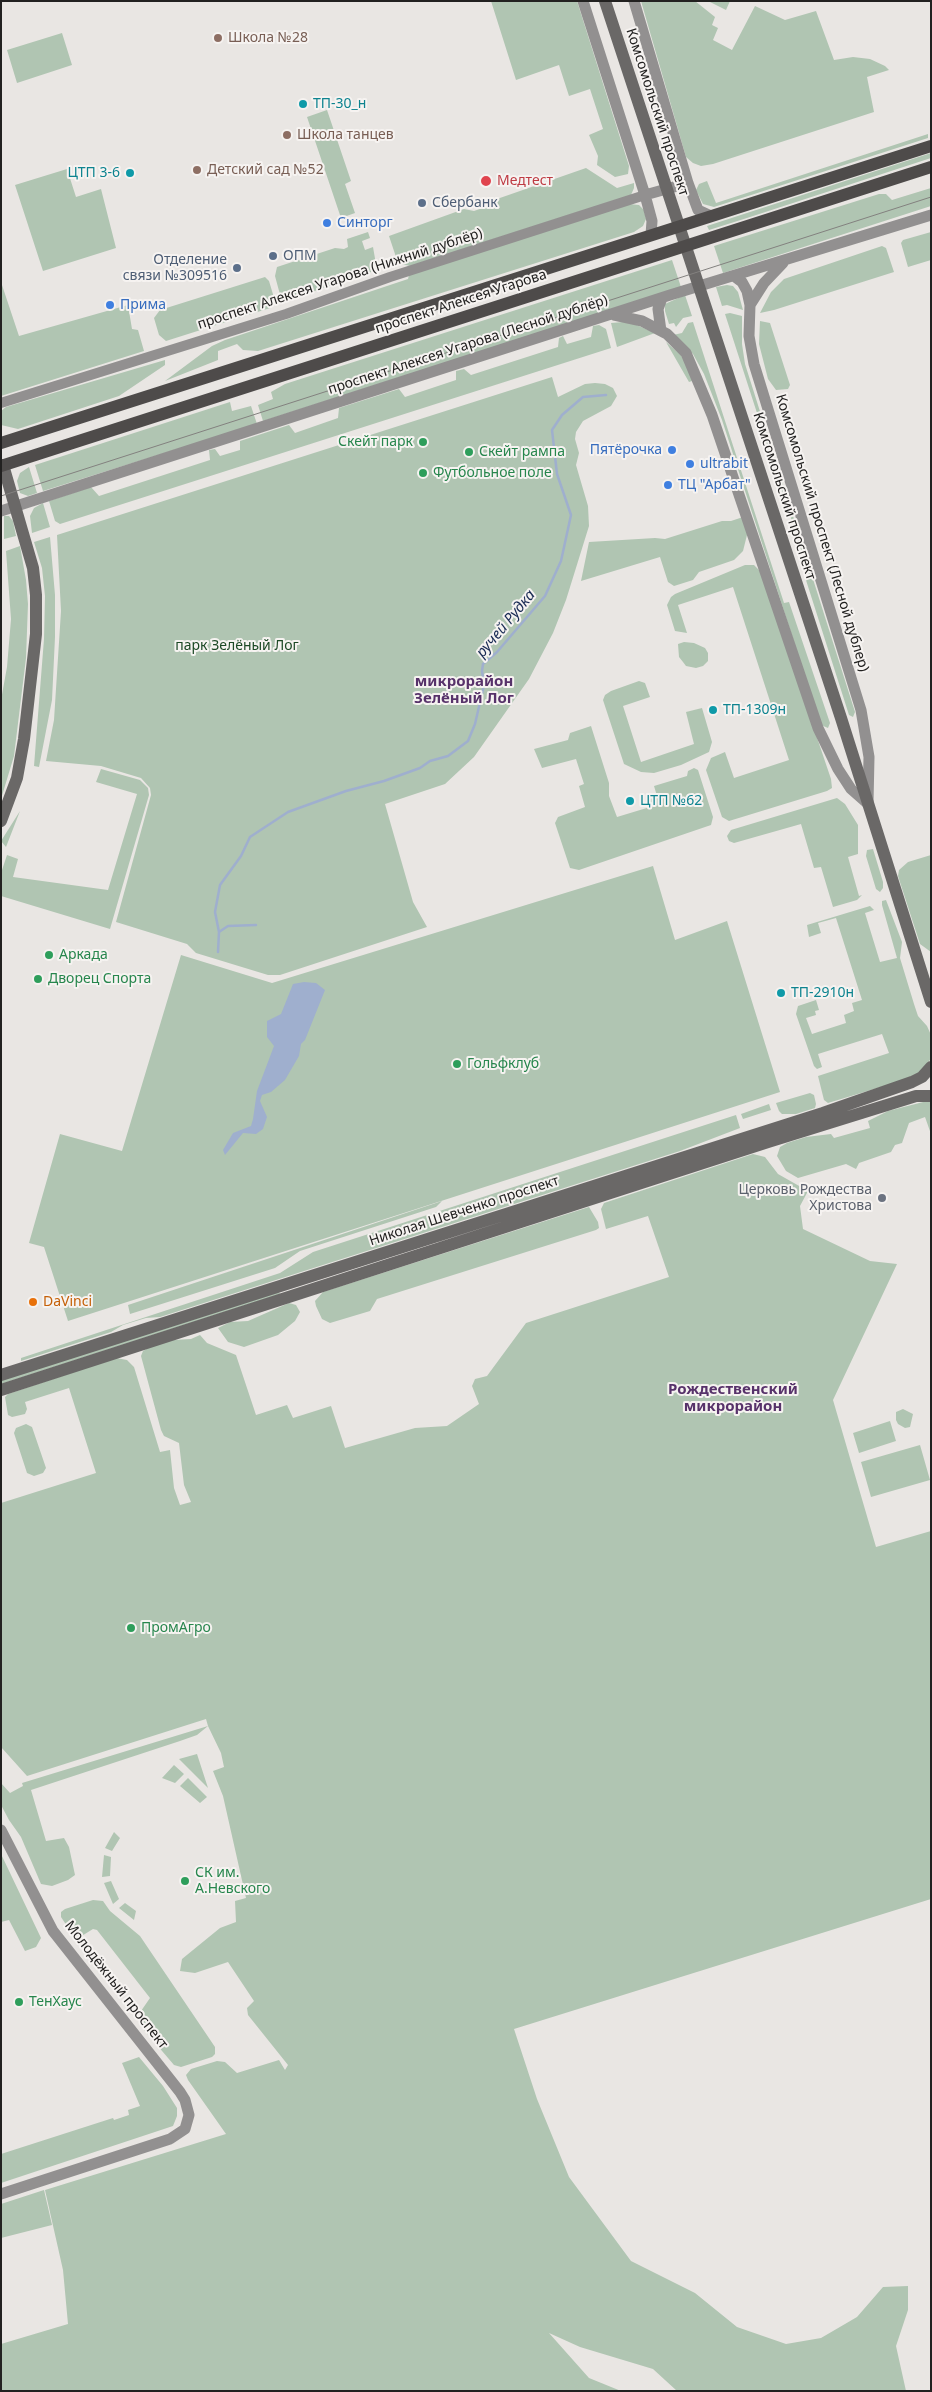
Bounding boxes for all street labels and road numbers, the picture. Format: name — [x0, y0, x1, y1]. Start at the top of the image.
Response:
street label: Комсомольский проспект — [622, 26, 692, 198]
street label: проспект Алексея Угарова (Нижний дублёр) — [195, 225, 485, 333]
street label: проспект Алексея Угарова — [373, 266, 549, 338]
street label: проспект Алексея Угарова (Лесной дублёр) — [326, 292, 610, 398]
street label: Комсомольский проспект (Лесной дублер) — [772, 392, 872, 674]
street label: Комсомольский проспект — [749, 410, 819, 582]
street label: Николая Шевченко проспект — [367, 1172, 561, 1250]
street label: Молодёжный проспект — [61, 1918, 171, 2052]

